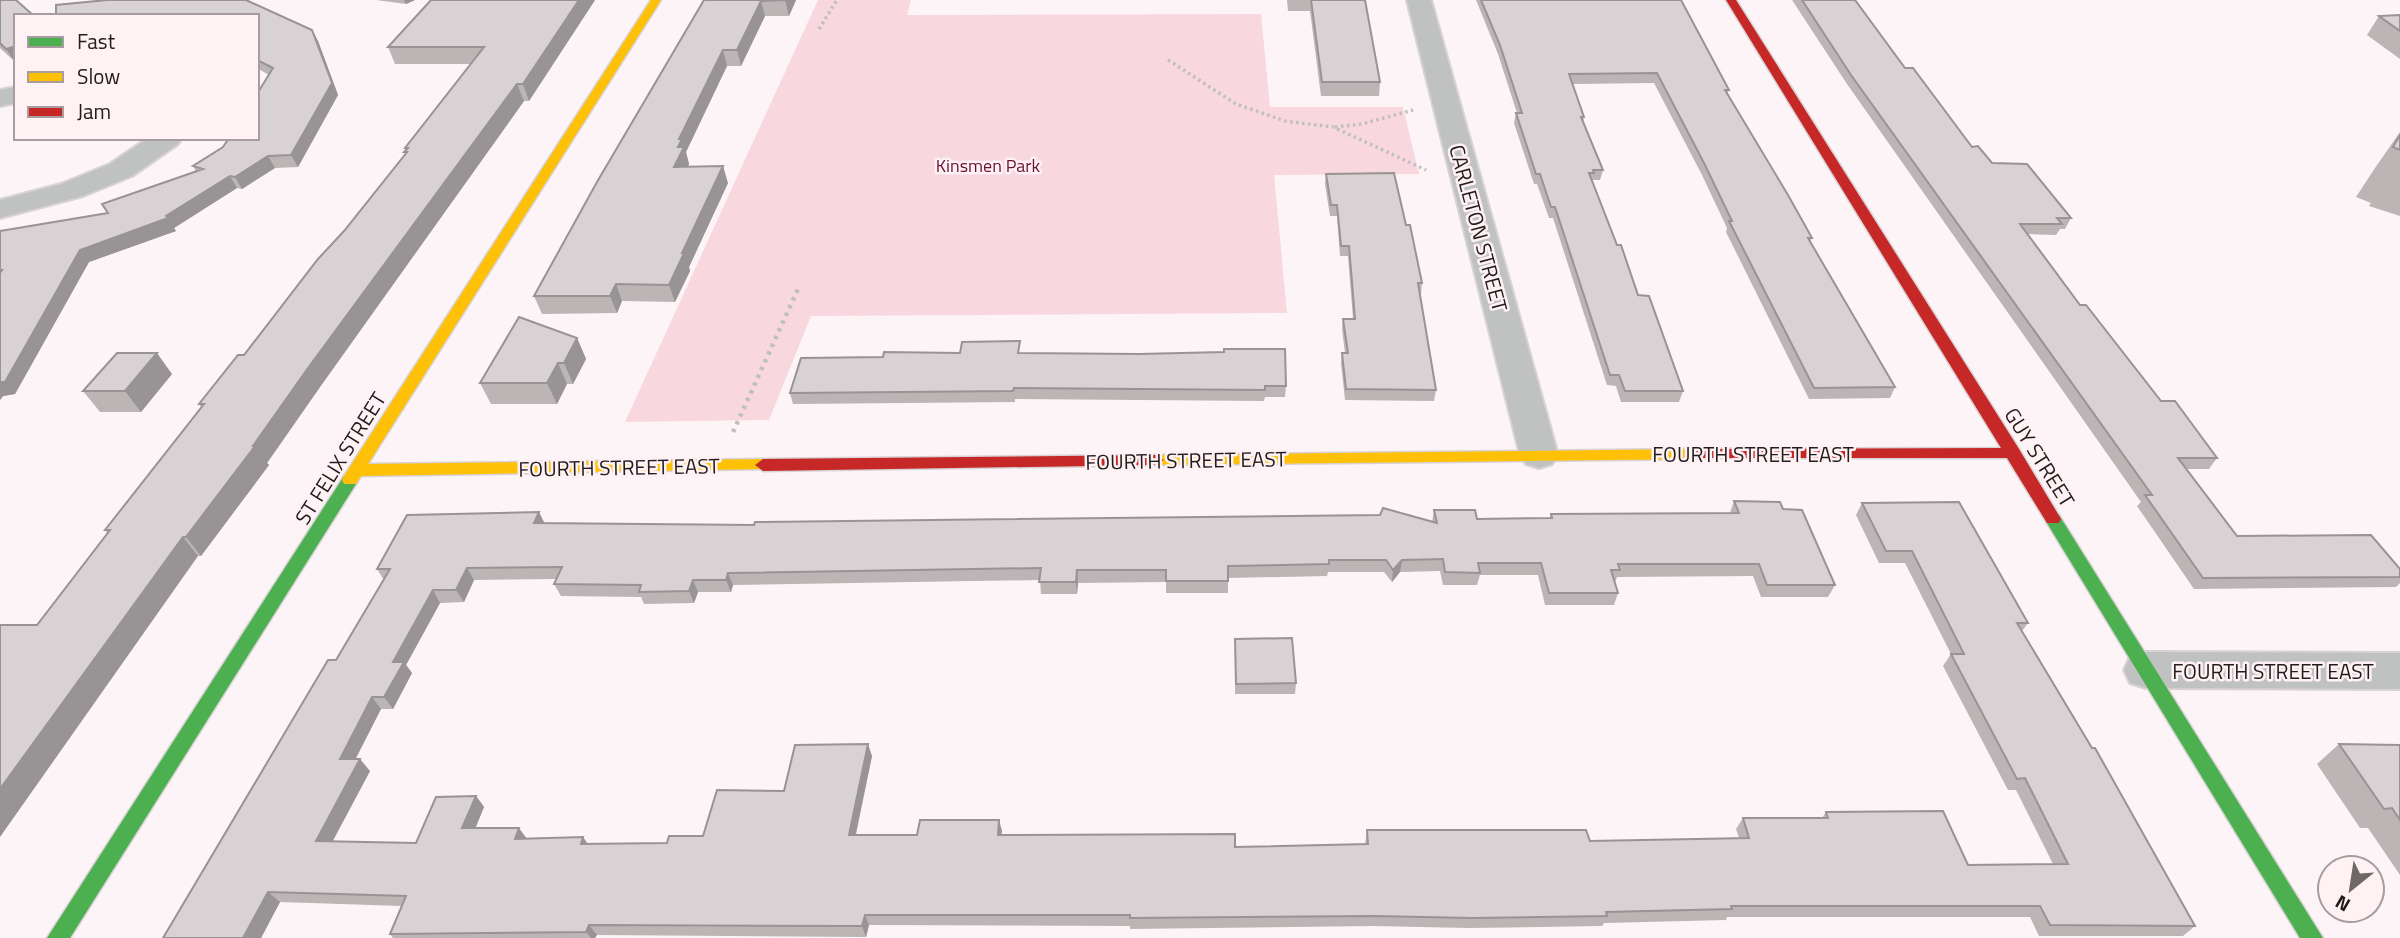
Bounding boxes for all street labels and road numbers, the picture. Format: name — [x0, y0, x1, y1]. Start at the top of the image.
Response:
street label: CARLETON STREET — [1441, 141, 1517, 315]
street label: ST FELIX STREET — [286, 386, 394, 530]
street label: GUY STREET — [1997, 401, 2083, 513]
street label: FOURTH STREET EAST — [1652, 438, 1854, 470]
street label: FOURTH STREET EAST — [1085, 442, 1287, 478]
street label: FOURTH STREET EAST — [518, 449, 720, 485]
street label: FOURTH STREET EAST — [2172, 655, 2374, 687]

